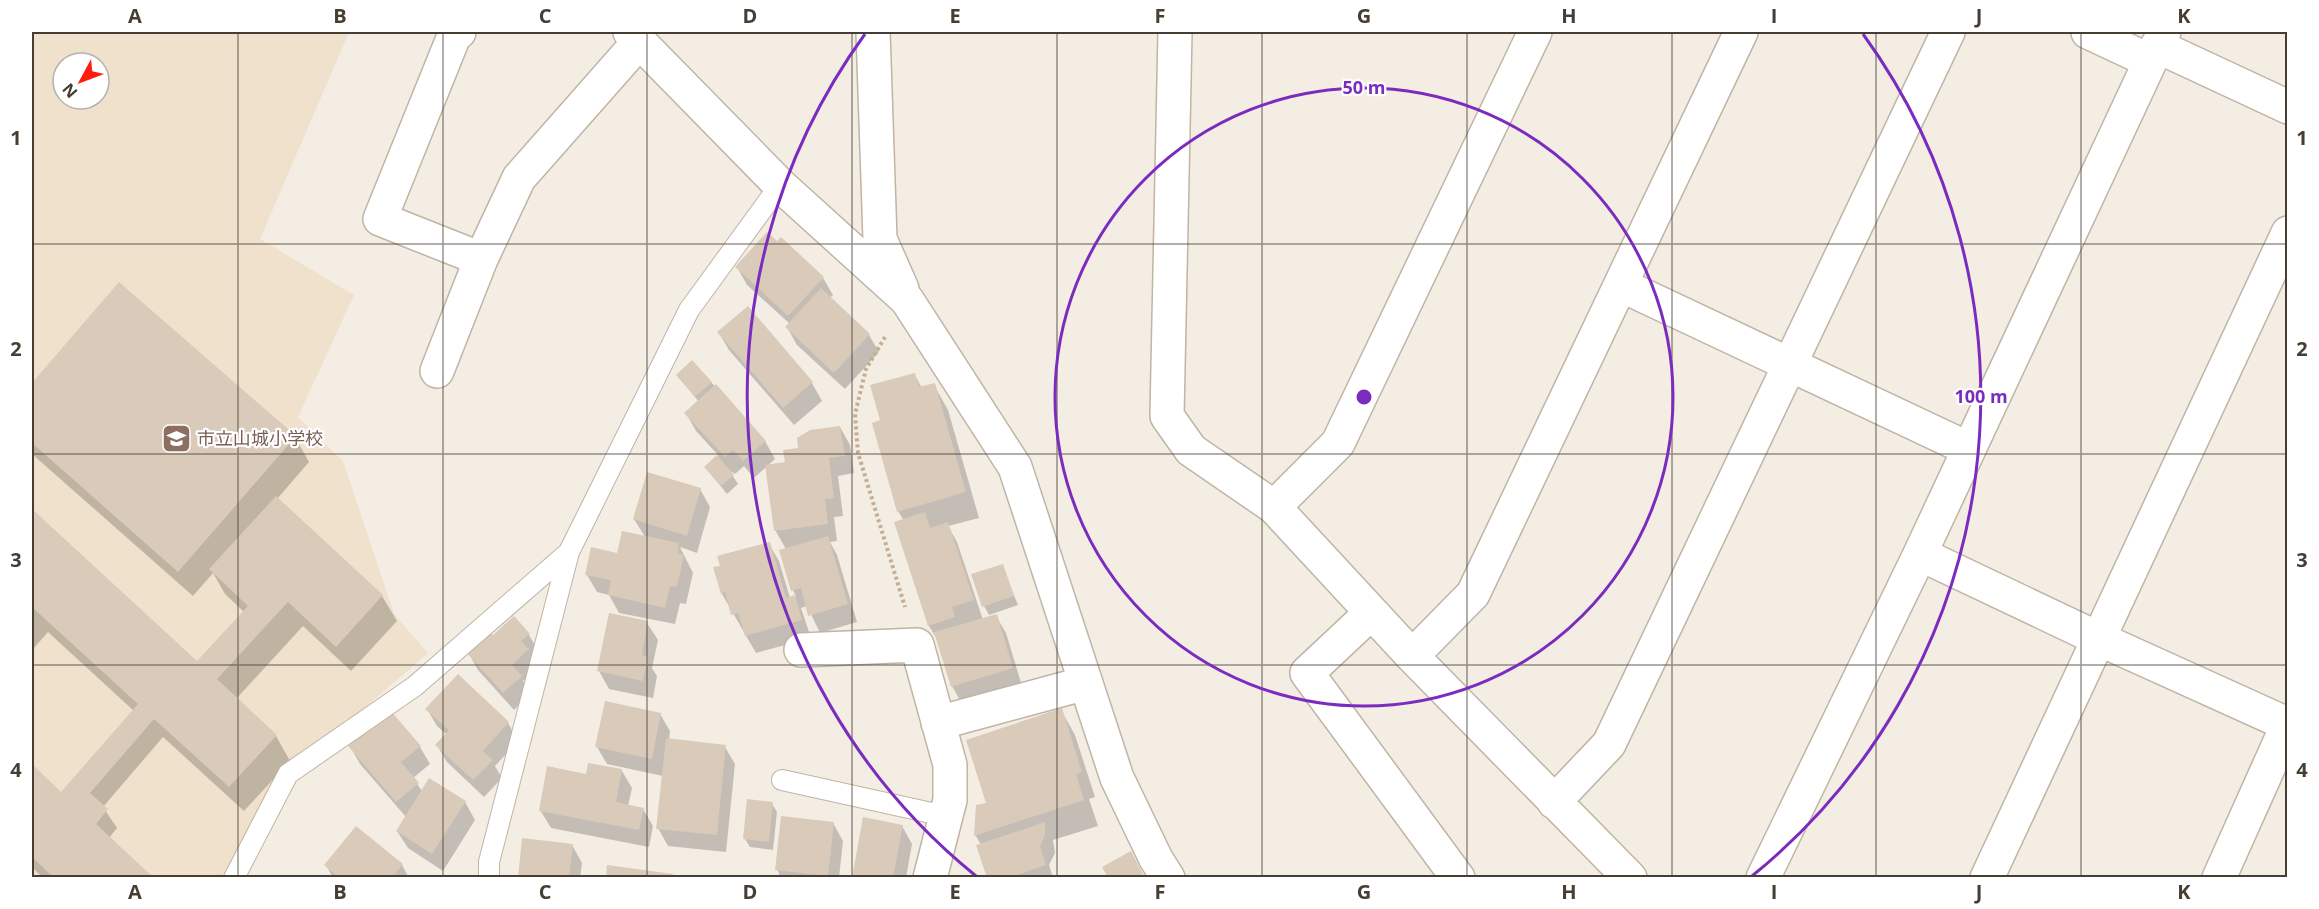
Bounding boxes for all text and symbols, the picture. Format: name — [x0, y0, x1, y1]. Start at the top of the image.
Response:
text: A — [128, 2, 142, 29]
text: B — [333, 2, 347, 29]
text: C — [539, 2, 552, 29]
text: D — [743, 2, 757, 29]
text: E — [949, 2, 961, 29]
text: F — [1155, 2, 1165, 29]
text: G — [1357, 2, 1371, 29]
text: H — [1561, 2, 1577, 29]
text: I — [1771, 2, 1777, 29]
text: J — [1974, 2, 1982, 29]
text: K — [2177, 2, 2191, 29]
north arrow — [51, 51, 111, 111]
text: 50 m — [1343, 75, 1385, 99]
text: N — [57, 79, 82, 103]
text: 1 — [10, 124, 22, 151]
text: 1 — [2296, 124, 2308, 151]
text: 2 — [10, 335, 22, 362]
text: 2 — [2296, 335, 2308, 362]
text: 100 m — [1954, 384, 2008, 408]
centre of rings — [1354, 387, 1374, 407]
school or university icon: 市立山城小学校 — [160, 423, 192, 455]
place label: 市立山城小学校 — [197, 426, 323, 450]
text: 3 — [10, 546, 22, 573]
text: 3 — [2296, 546, 2308, 573]
text: 4 — [10, 756, 22, 783]
text: 4 — [2296, 756, 2308, 783]
text: A — [128, 878, 142, 905]
text: B — [333, 878, 347, 905]
text: C — [539, 878, 552, 905]
text: D — [743, 878, 757, 905]
text: E — [949, 878, 961, 905]
text: F — [1155, 878, 1165, 905]
text: G — [1357, 878, 1371, 905]
text: H — [1561, 878, 1577, 905]
text: I — [1771, 878, 1777, 905]
text: J — [1974, 878, 1982, 905]
text: K — [2177, 878, 2191, 905]

